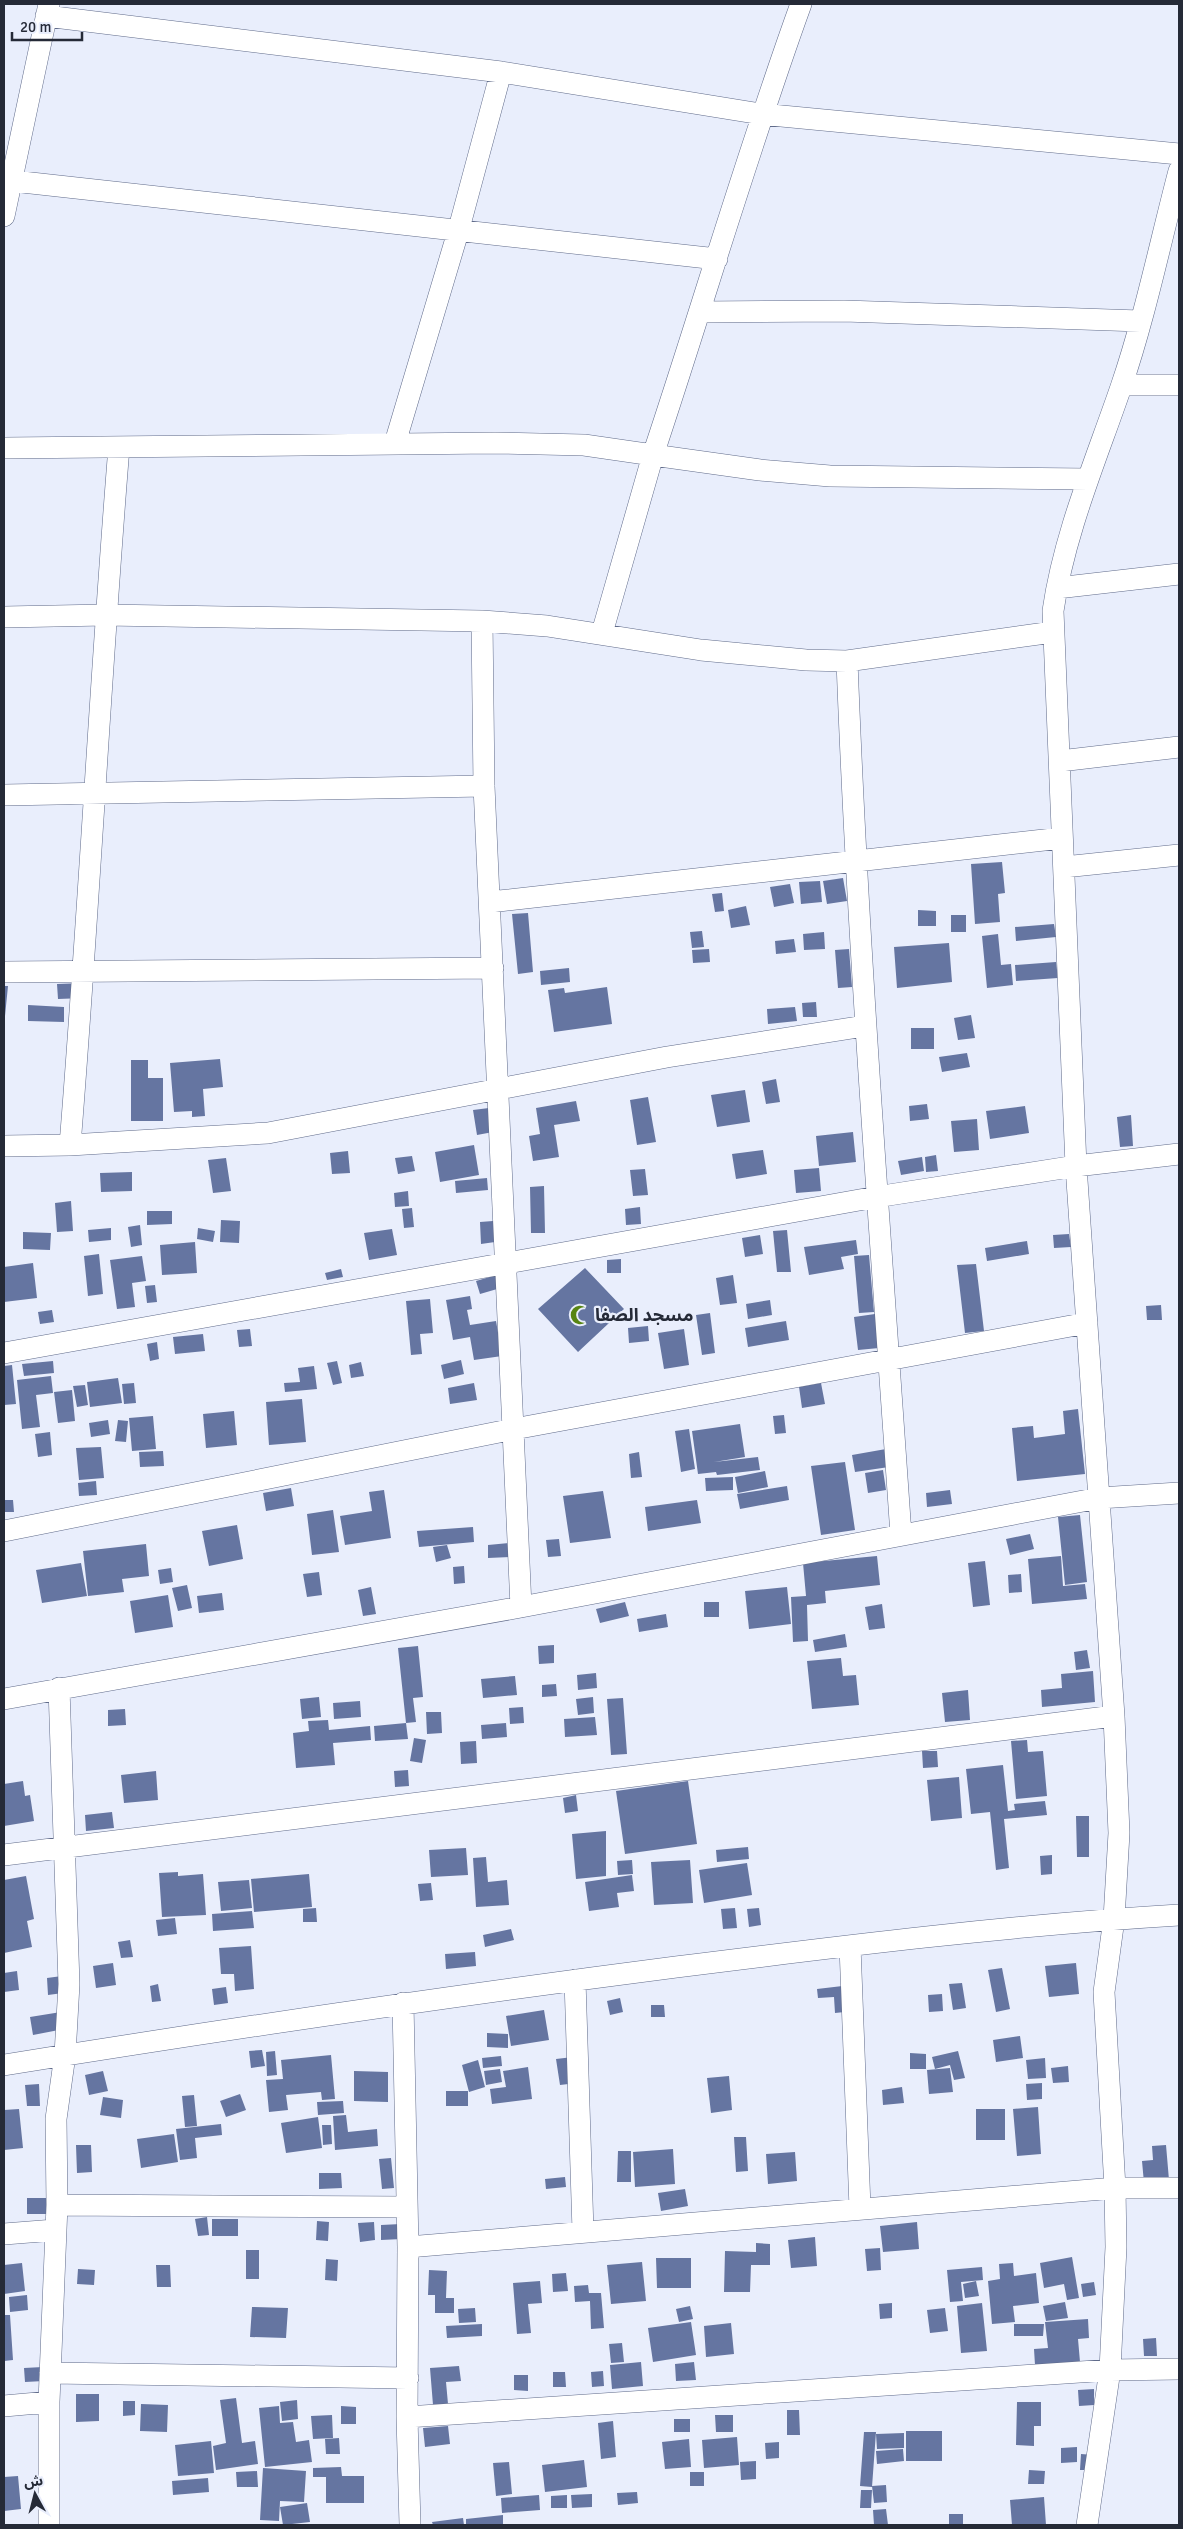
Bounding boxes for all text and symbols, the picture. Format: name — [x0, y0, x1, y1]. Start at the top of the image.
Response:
scale bar — [12, 10, 82, 42]
text: 20 m — [20, 18, 51, 36]
mosque icon: مسجد الصفا — [569, 1304, 591, 1326]
place label: مسجد الصفا — [595, 1304, 693, 1326]
north arrow — [10, 2469, 60, 2519]
text: ش — [23, 2472, 44, 2491]

